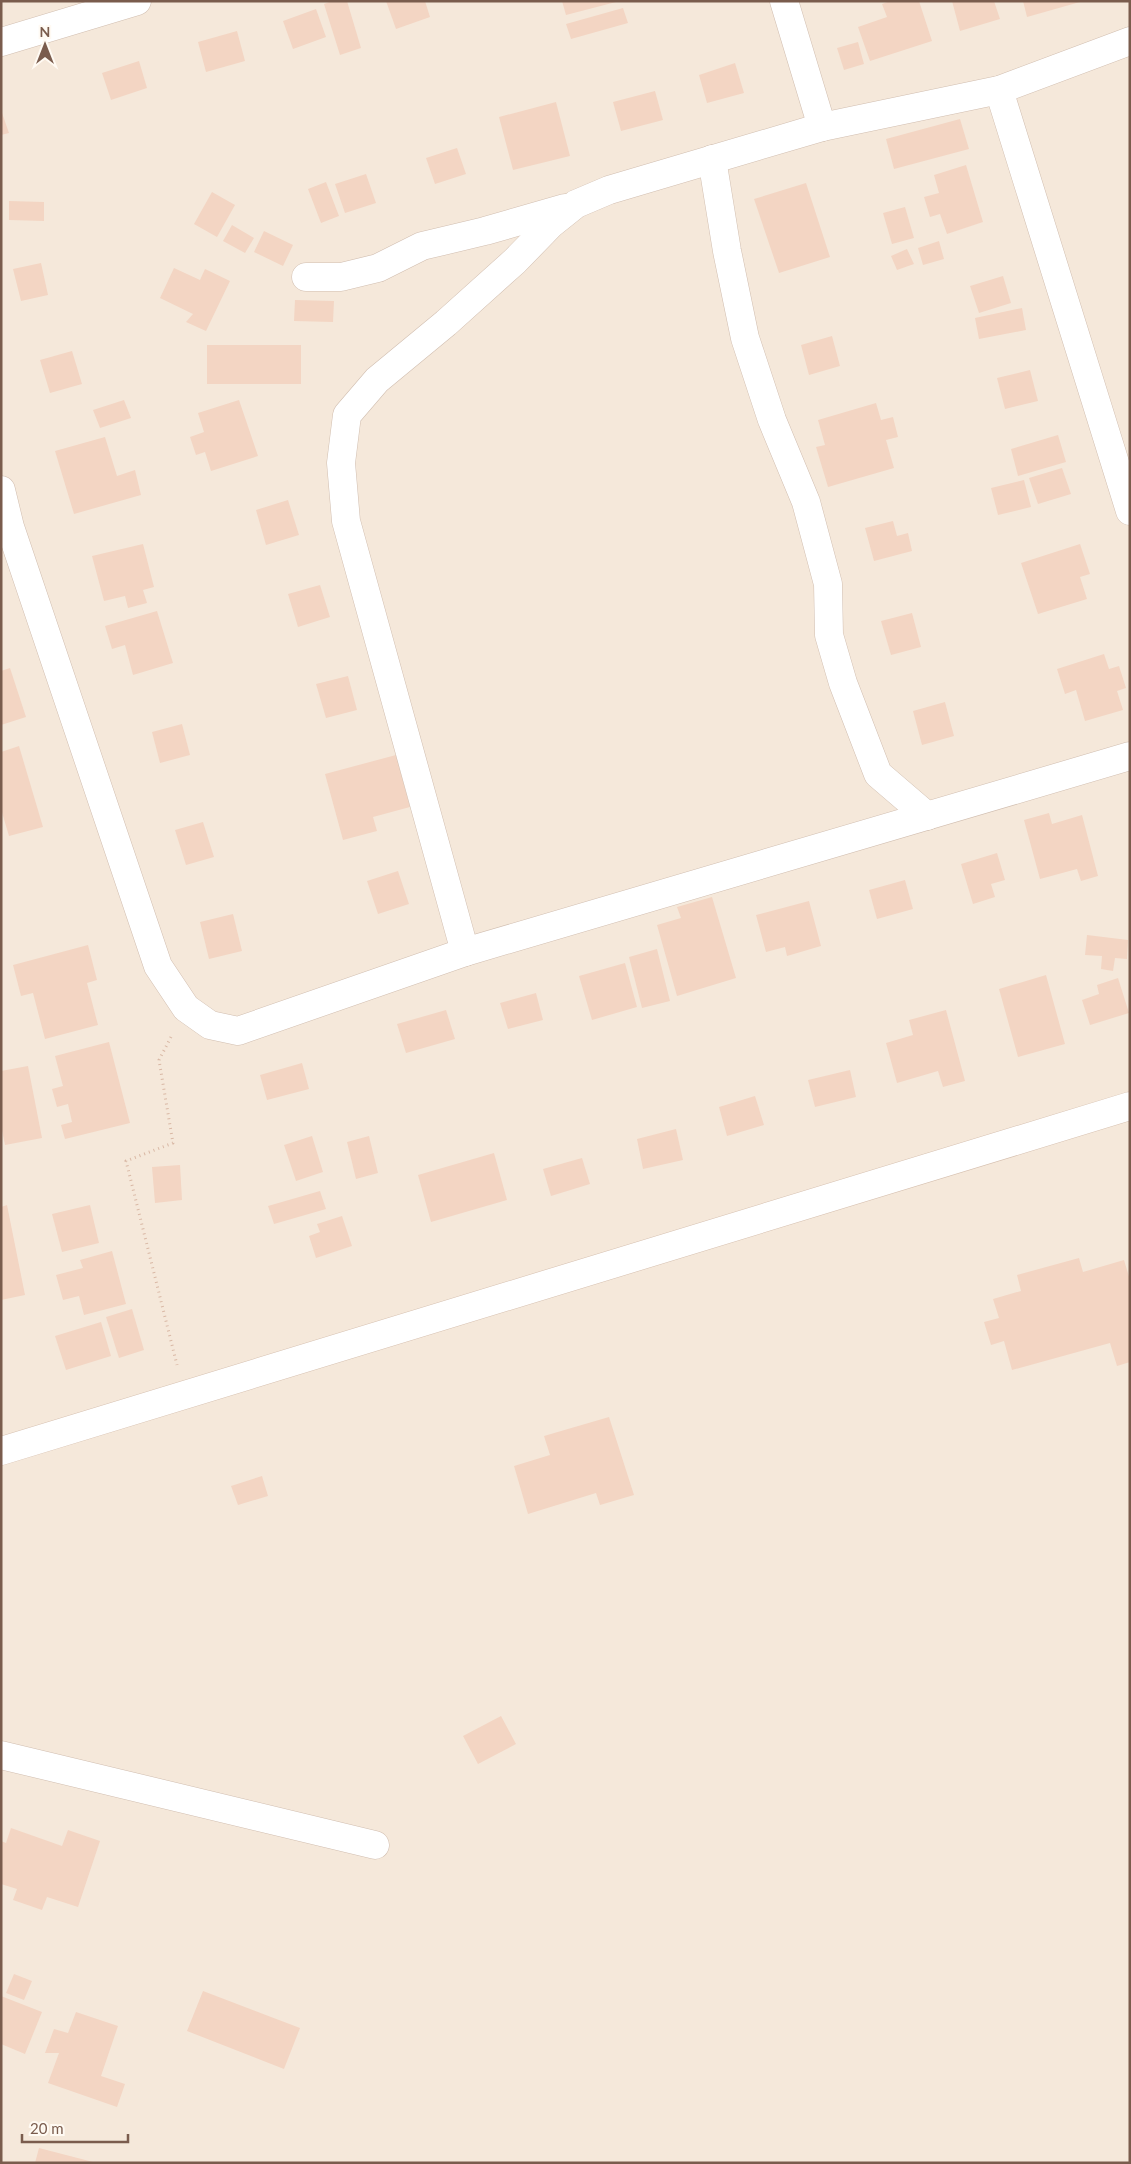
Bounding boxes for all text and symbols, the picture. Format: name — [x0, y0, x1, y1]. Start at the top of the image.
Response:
north arrow — [20, 20, 70, 70]
text: N — [40, 23, 50, 40]
scale bar — [22, 2112, 129, 2144]
text: 20 m — [30, 2119, 64, 2137]

